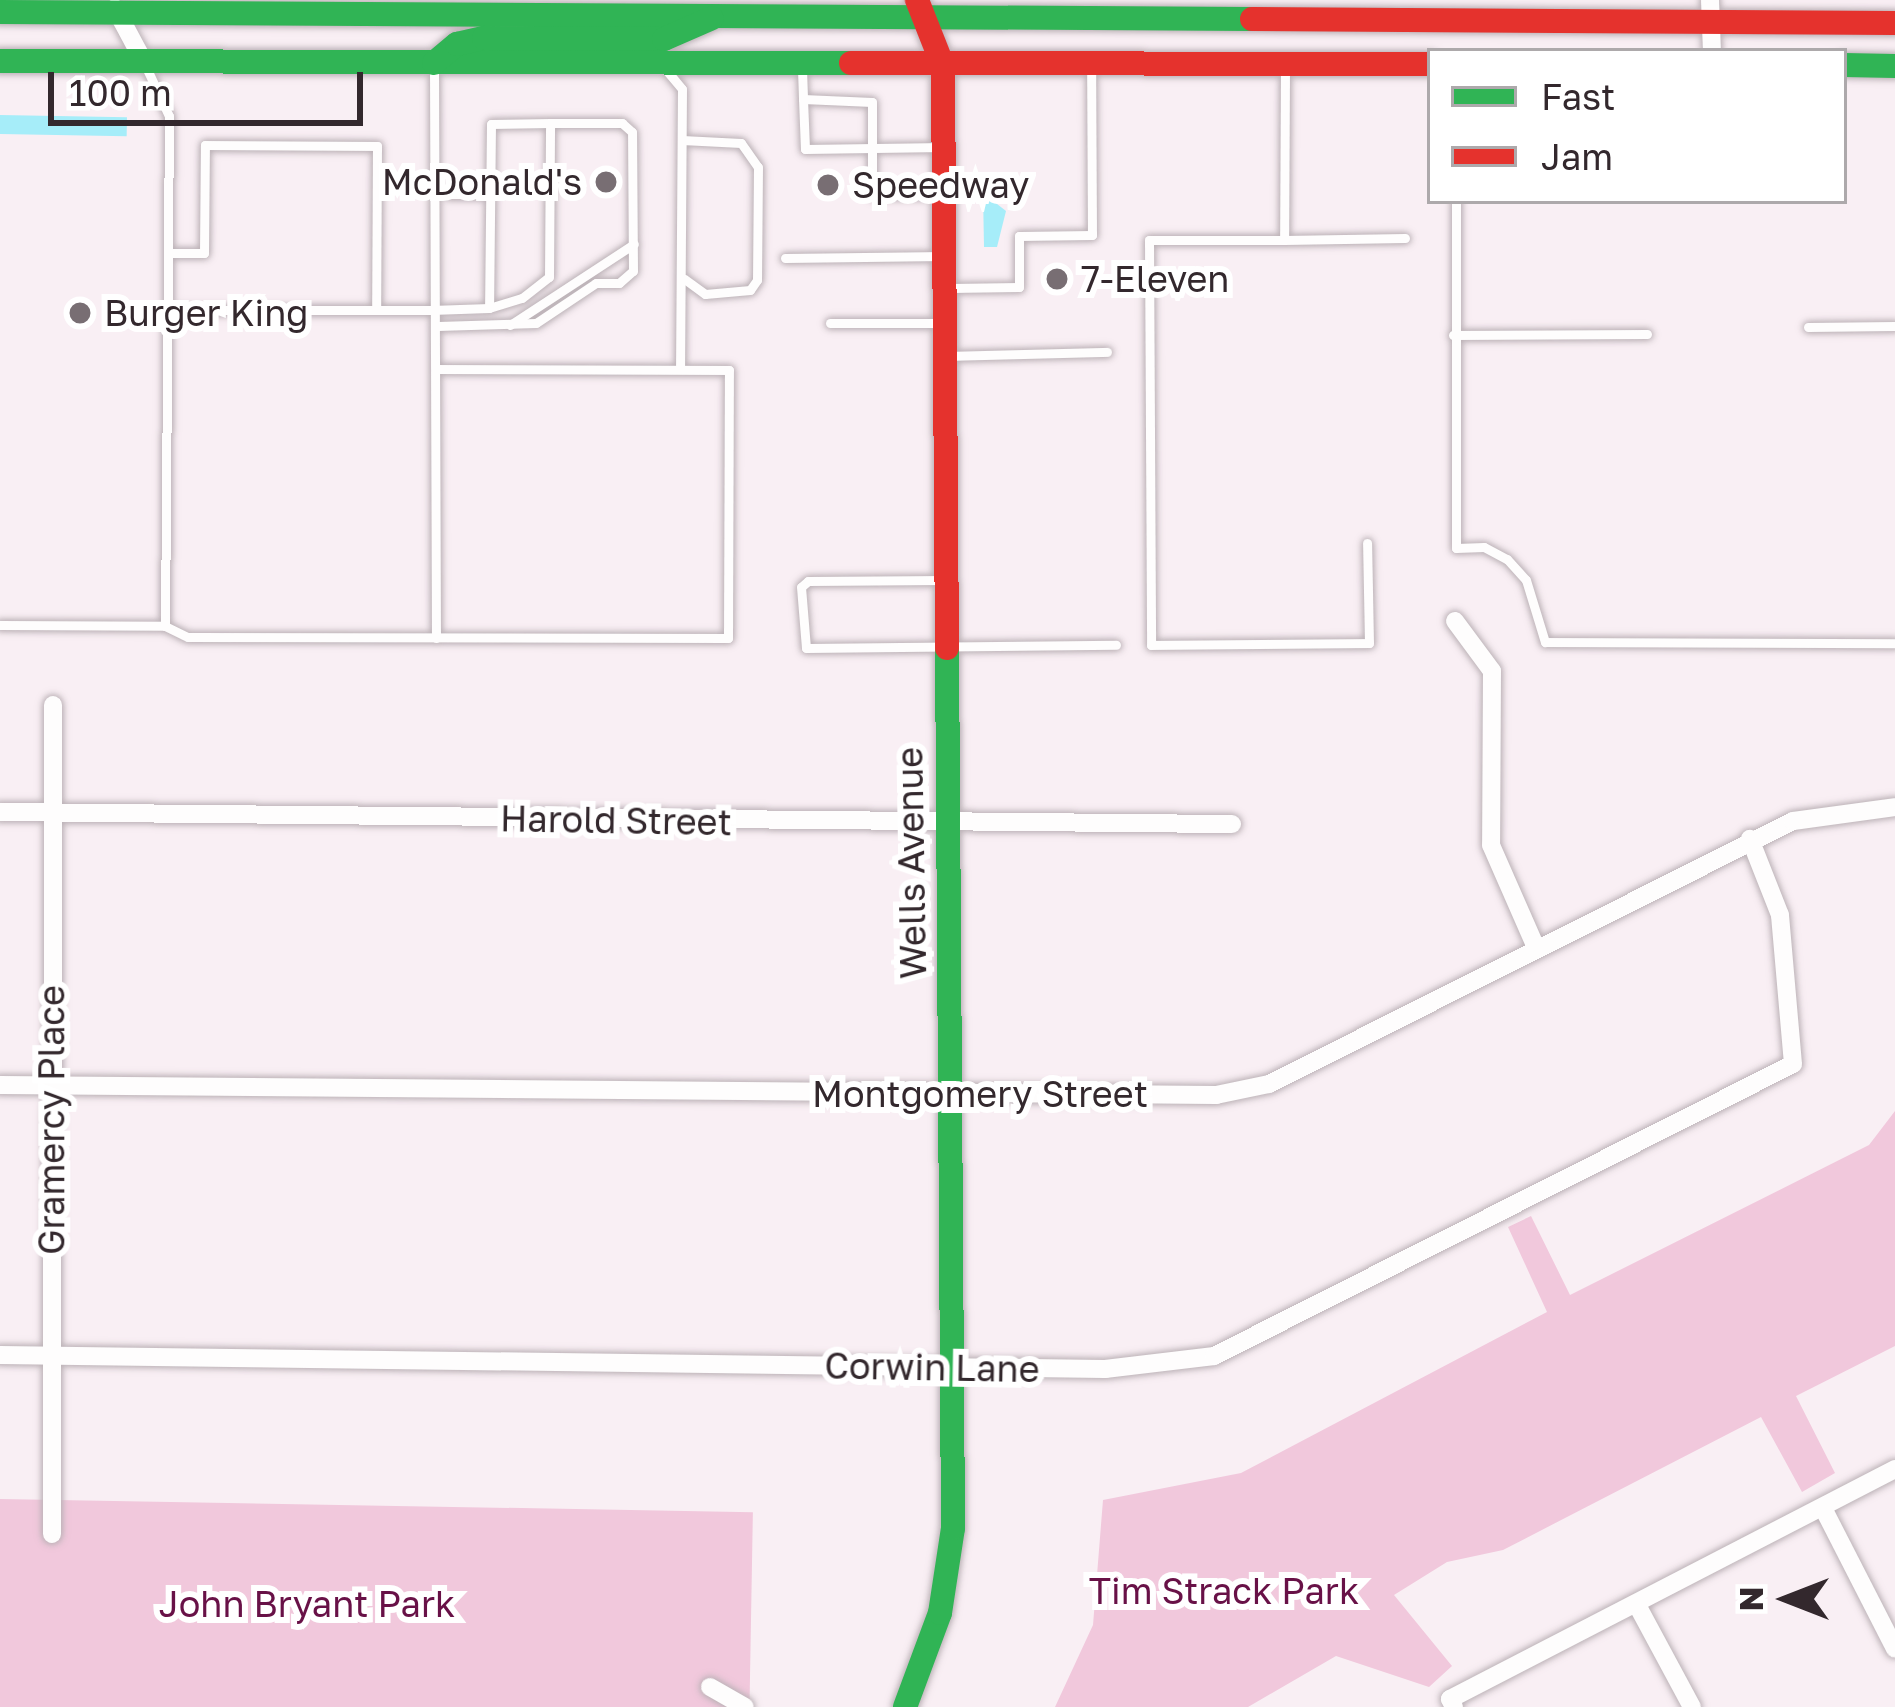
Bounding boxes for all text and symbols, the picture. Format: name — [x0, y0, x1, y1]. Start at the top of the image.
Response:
scale bar — [54, 48, 369, 122]
legend — [1427, 48, 1847, 204]
text: 100 m — [69, 71, 172, 114]
text: Fast — [1541, 75, 1616, 118]
text: Jam — [1541, 135, 1613, 178]
place label: McDonald's — [382, 160, 582, 204]
place label: Speedway — [852, 163, 1029, 207]
marker: McDonald's — [593, 169, 619, 195]
marker: Speedway — [815, 172, 841, 198]
place label: 7-Eleven — [1081, 257, 1229, 301]
marker: 7-Eleven — [1044, 266, 1070, 292]
place label: Burger King — [104, 291, 308, 335]
marker: Burger King — [67, 300, 93, 326]
street label: Wells Avenue — [887, 747, 935, 979]
street label: Harold Street — [500, 796, 732, 844]
street label: Gramercy Place — [29, 985, 73, 1255]
street label: Montgomery Street — [812, 1072, 1148, 1116]
street label: Corwin Lane — [824, 1344, 1040, 1390]
north arrow — [1727, 1539, 1847, 1659]
park label: Tim Strack Park — [1089, 1569, 1359, 1613]
park label: John Bryant Park — [159, 1582, 455, 1626]
text: N — [1731, 1586, 1770, 1612]

